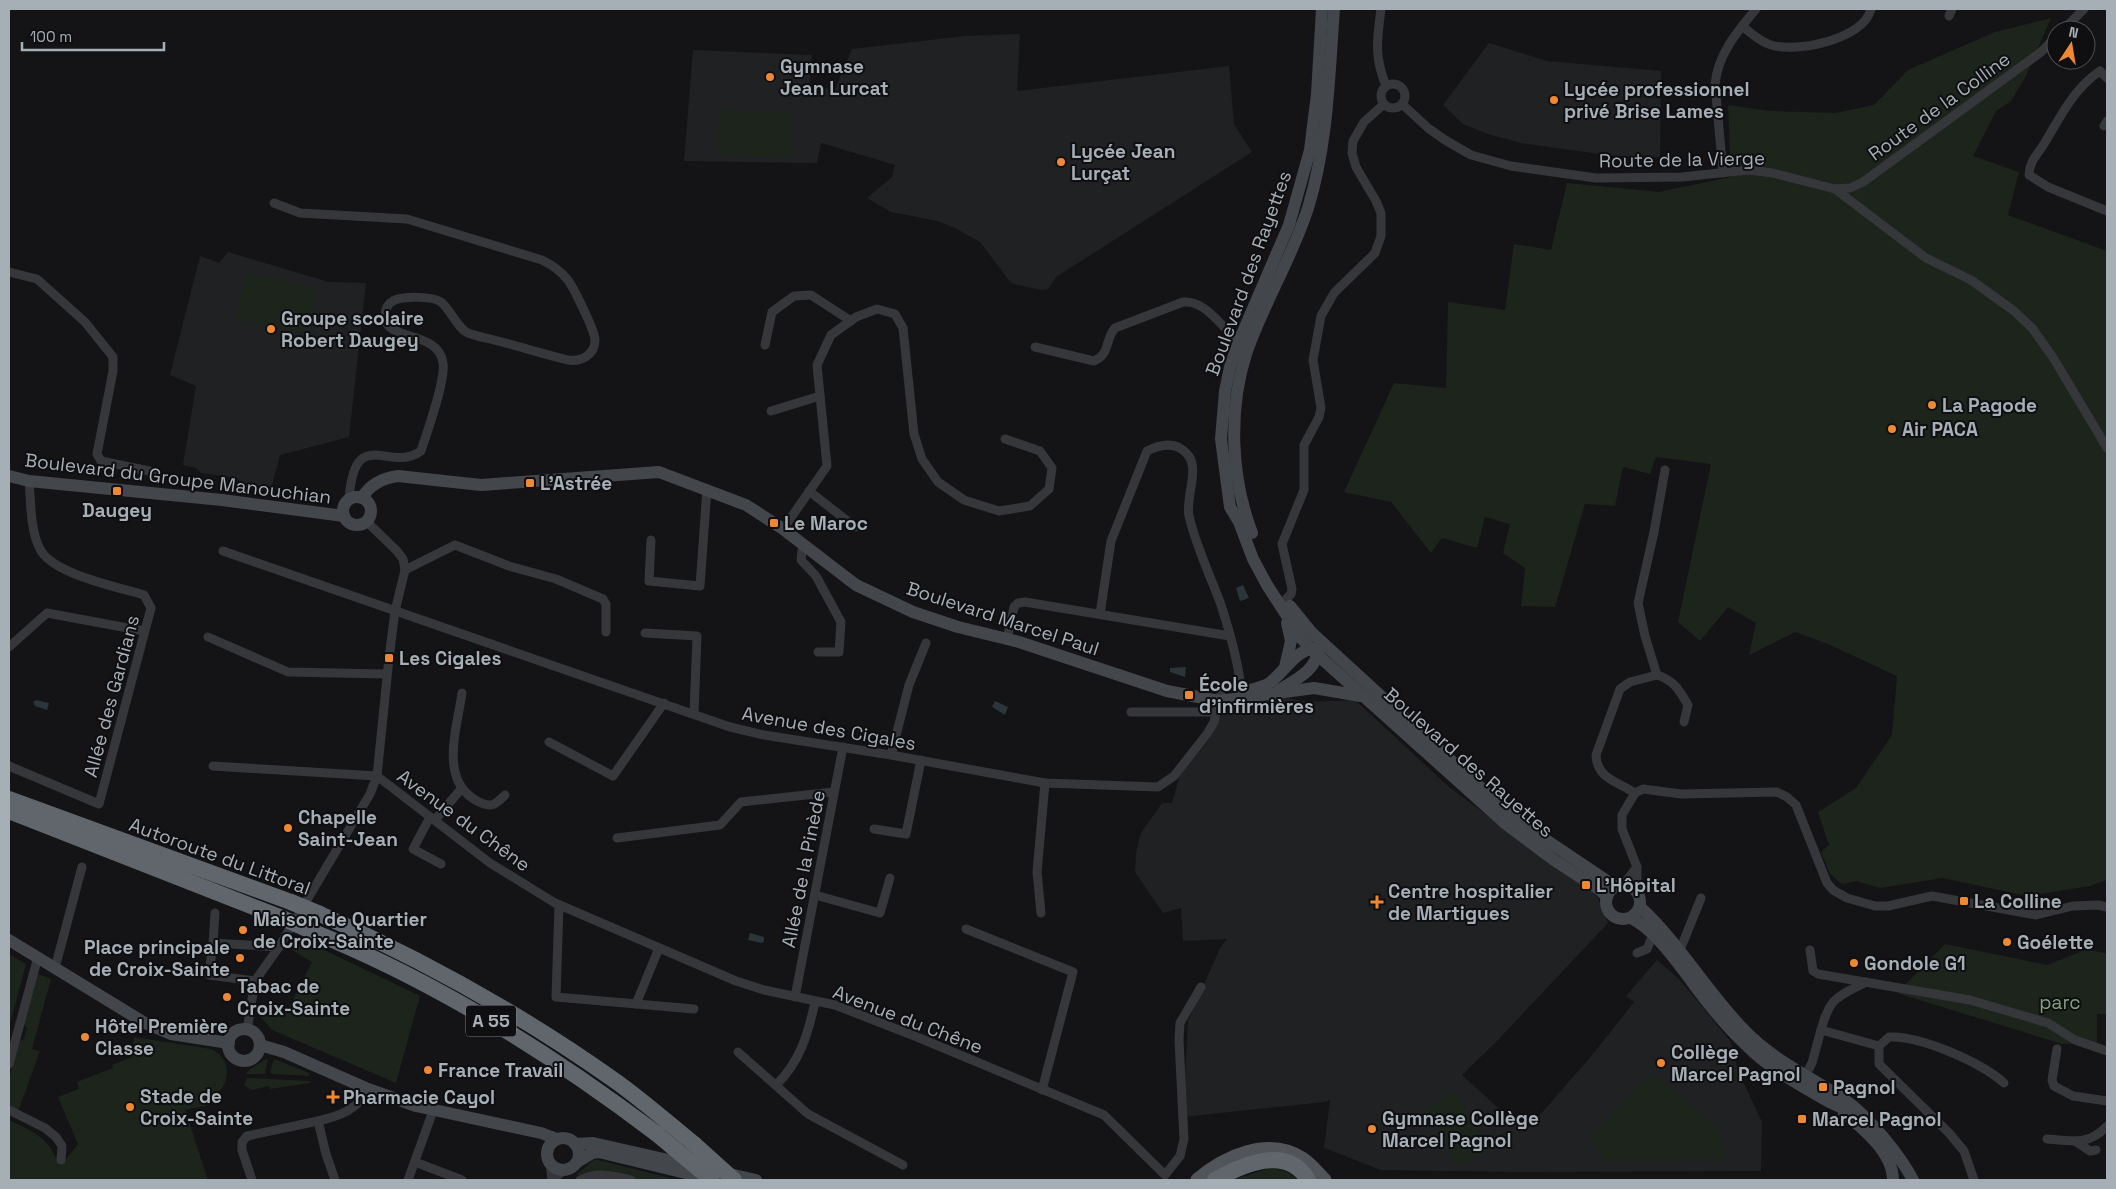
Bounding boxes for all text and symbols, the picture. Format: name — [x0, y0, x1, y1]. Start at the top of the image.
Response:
scale bar — [22, 20, 165, 52]
north arrow — [2046, 20, 2096, 70]
text: N — [2067, 23, 2080, 42]
text: 100 m — [30, 27, 72, 46]
street label: Route de la Colline — [1863, 46, 2015, 166]
place label: Gymnase Jean Lurcat — [780, 54, 889, 101]
marker: Gymnase Jean Lurcat — [764, 71, 776, 83]
place label: Lycée professionnel privé Brise Lames — [1564, 77, 1749, 124]
marker: Lycée professionnel privé Brise Lames — [1548, 94, 1560, 106]
place label: Lycée Jean Lurçat — [1071, 139, 1175, 186]
street label: Route de la Vierge — [1599, 146, 1765, 173]
marker: Lycée Jean Lurçat — [1055, 156, 1067, 168]
street label: Boulevard des Rayettes — [1200, 167, 1297, 379]
place label: Groupe scolaire Robert Daugey — [281, 306, 424, 353]
marker: Groupe scolaire Robert Daugey — [265, 323, 277, 335]
place label: La Pagode — [1942, 393, 2037, 418]
marker: La Pagode — [1926, 399, 1938, 411]
place label: Air PACA — [1902, 417, 1978, 442]
marker: Air PACA — [1886, 423, 1898, 435]
street label: Boulevard du Groupe Manouchian — [23, 447, 333, 510]
place label: L’Astrée — [540, 471, 612, 496]
marker: L’Astrée — [524, 477, 536, 489]
marker: Daugey — [111, 485, 123, 497]
place label: Daugey — [82, 498, 152, 523]
place label: Le Maroc — [784, 511, 868, 536]
marker: Le Maroc — [768, 517, 780, 529]
street label: Boulevard Marcel Paul — [904, 576, 1102, 661]
street label: Allée des Gardians — [78, 612, 145, 780]
place label: Les Cigales — [399, 646, 501, 671]
marker: Les Cigales — [383, 652, 395, 664]
place label: École d’infirmières — [1199, 672, 1314, 719]
street label: Boulevard des Rayettes — [1379, 682, 1558, 843]
marker: École d’infirmières — [1183, 689, 1195, 701]
street label: Avenue des Cigales — [740, 701, 918, 756]
street label: Avenue du Chêne — [392, 764, 535, 877]
street label: Allée de la Pinède — [776, 788, 831, 950]
place label: Chapelle Saint-Jean — [298, 805, 398, 852]
street label: Autoroute du Littoral — [126, 812, 314, 901]
marker: Chapelle Saint-Jean — [282, 822, 294, 834]
place label: L’Hôpital — [1596, 873, 1676, 898]
place label: Centre hospitalier de Martigues — [1388, 879, 1553, 926]
marker: L’Hôpital — [1580, 879, 1592, 891]
place label: La Colline — [1974, 889, 2062, 914]
marker: Centre hospitalier de Martigues — [1370, 895, 1384, 909]
marker: La Colline — [1958, 895, 1970, 907]
place label: Maison de Quartier de Croix-Sainte — [253, 907, 427, 954]
marker: Maison de Quartier de Croix-Sainte — [237, 924, 249, 936]
place label: Goélette — [2017, 930, 2094, 955]
place label: Place principale de Croix-Sainte — [84, 935, 230, 982]
marker: Goélette — [2001, 936, 2013, 948]
place label: Gondole G1 — [1864, 951, 1966, 976]
marker: Place principale de Croix-Sainte — [234, 952, 246, 964]
marker: Gondole G1 — [1848, 957, 1860, 969]
place label: Tabac de Croix-Sainte — [237, 974, 350, 1021]
street label: Avenue du Chêne — [829, 979, 986, 1060]
park label: parc — [2039, 990, 2081, 1015]
marker: Tabac de Croix-Sainte — [221, 991, 233, 1003]
road number: A 55 — [466, 1006, 516, 1036]
place label: Hôtel Première Classe — [95, 1014, 228, 1061]
marker: Hôtel Première Classe — [79, 1031, 91, 1043]
place label: Collège Marcel Pagnol — [1671, 1040, 1801, 1087]
marker: Collège Marcel Pagnol — [1655, 1057, 1667, 1069]
place label: France Travail — [438, 1058, 563, 1083]
marker: France Travail — [422, 1064, 434, 1076]
place label: Pagnol — [1833, 1075, 1896, 1100]
marker: Pagnol — [1817, 1081, 1829, 1093]
place label: Stade de Croix-Sainte — [140, 1084, 253, 1131]
place label: Pharmacie Cayol — [343, 1085, 495, 1110]
marker: Pharmacie Cayol — [327, 1091, 339, 1103]
marker: Stade de Croix-Sainte — [124, 1101, 136, 1113]
place label: Gymnase Collège Marcel Pagnol — [1382, 1106, 1539, 1153]
place label: Marcel Pagnol — [1812, 1107, 1942, 1132]
marker: Marcel Pagnol — [1796, 1113, 1808, 1125]
marker: Gymnase Collège Marcel Pagnol — [1366, 1123, 1378, 1135]

